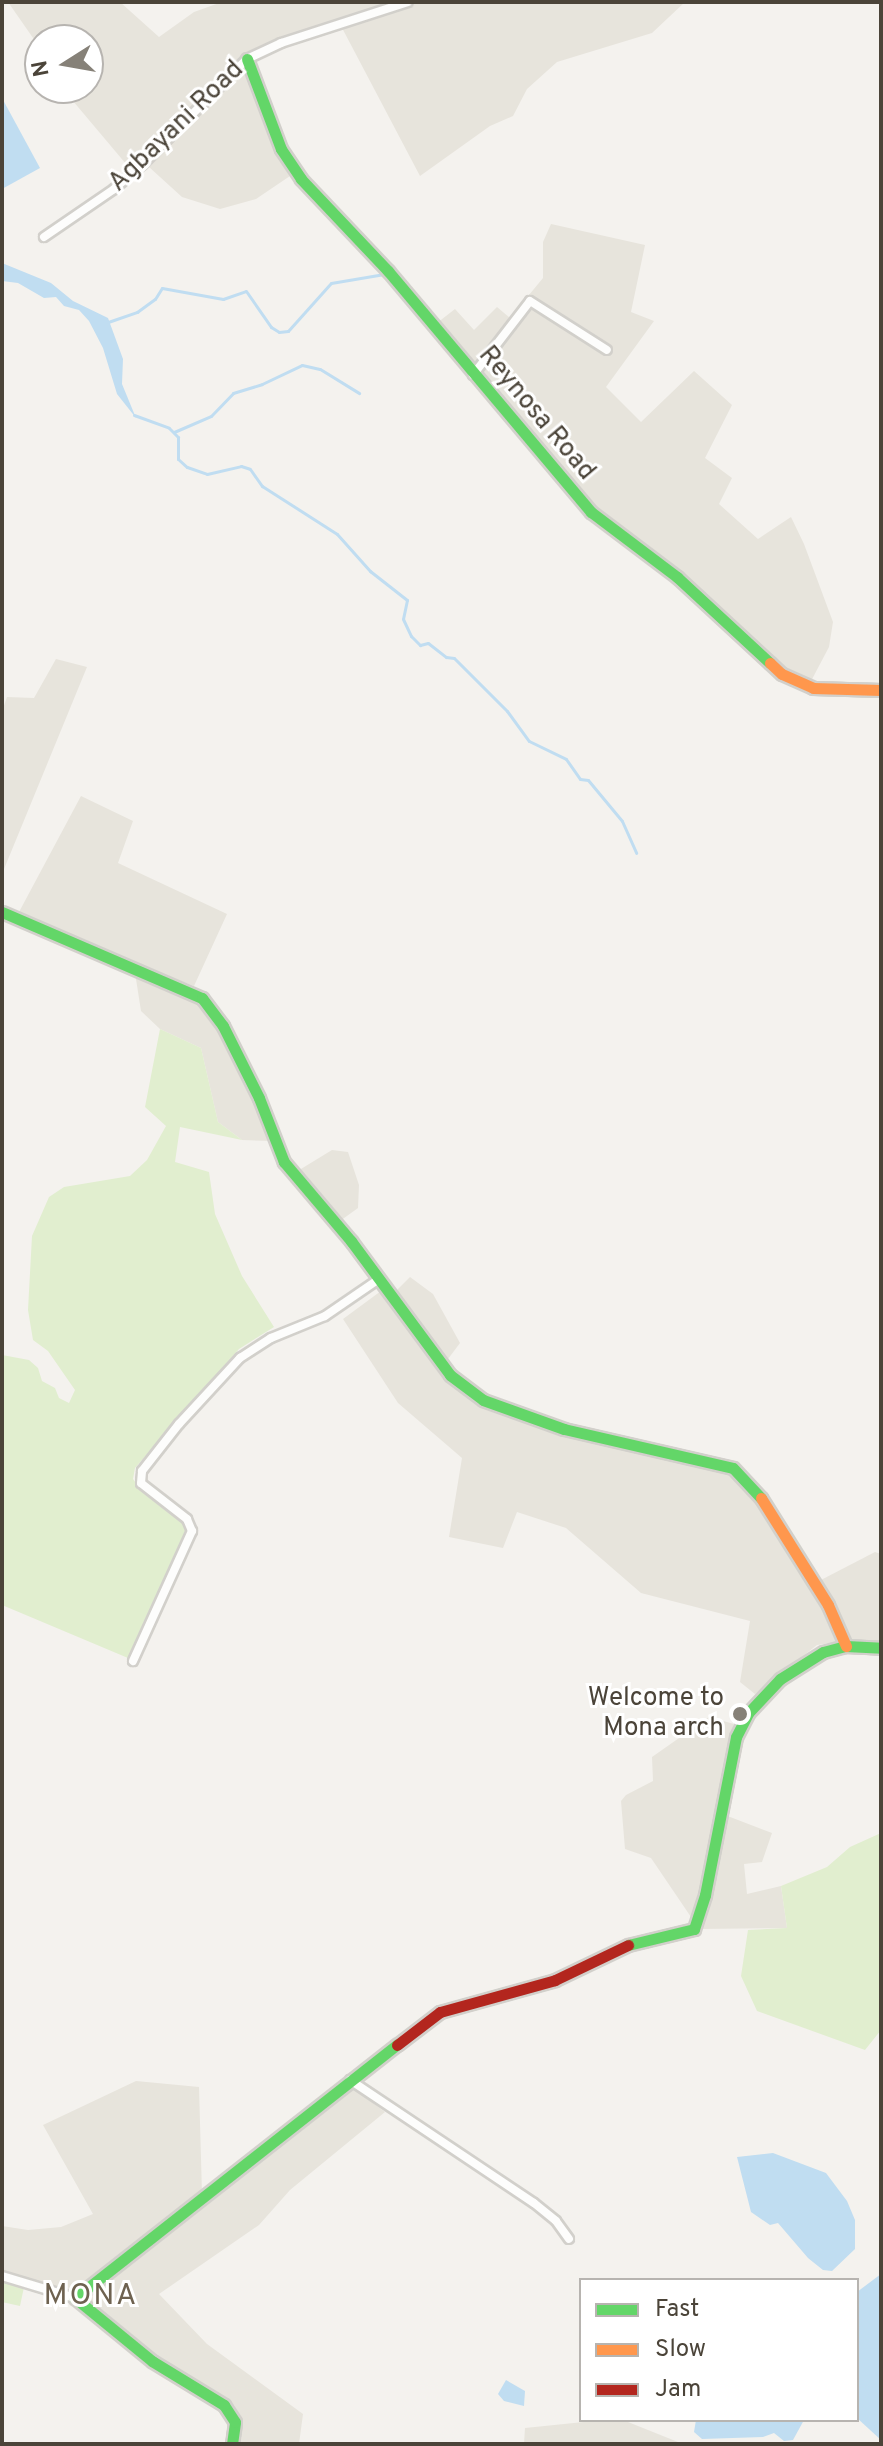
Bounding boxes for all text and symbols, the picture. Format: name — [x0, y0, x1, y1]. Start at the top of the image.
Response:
north arrow — [24, 24, 104, 104]
street label: Agbayani Road — [103, 55, 251, 199]
text: N — [27, 58, 57, 79]
street label: Reynosa Road — [471, 341, 601, 487]
place label: Welcome to Mona arch — [588, 1683, 724, 1744]
marker: Welcome to Mona arch — [731, 1705, 749, 1723]
legend — [579, 2278, 859, 2422]
district label: MONA — [44, 2279, 138, 2315]
text: Fast — [655, 2295, 699, 2325]
text: Slow — [655, 2335, 706, 2365]
text: Jam — [655, 2375, 701, 2405]

